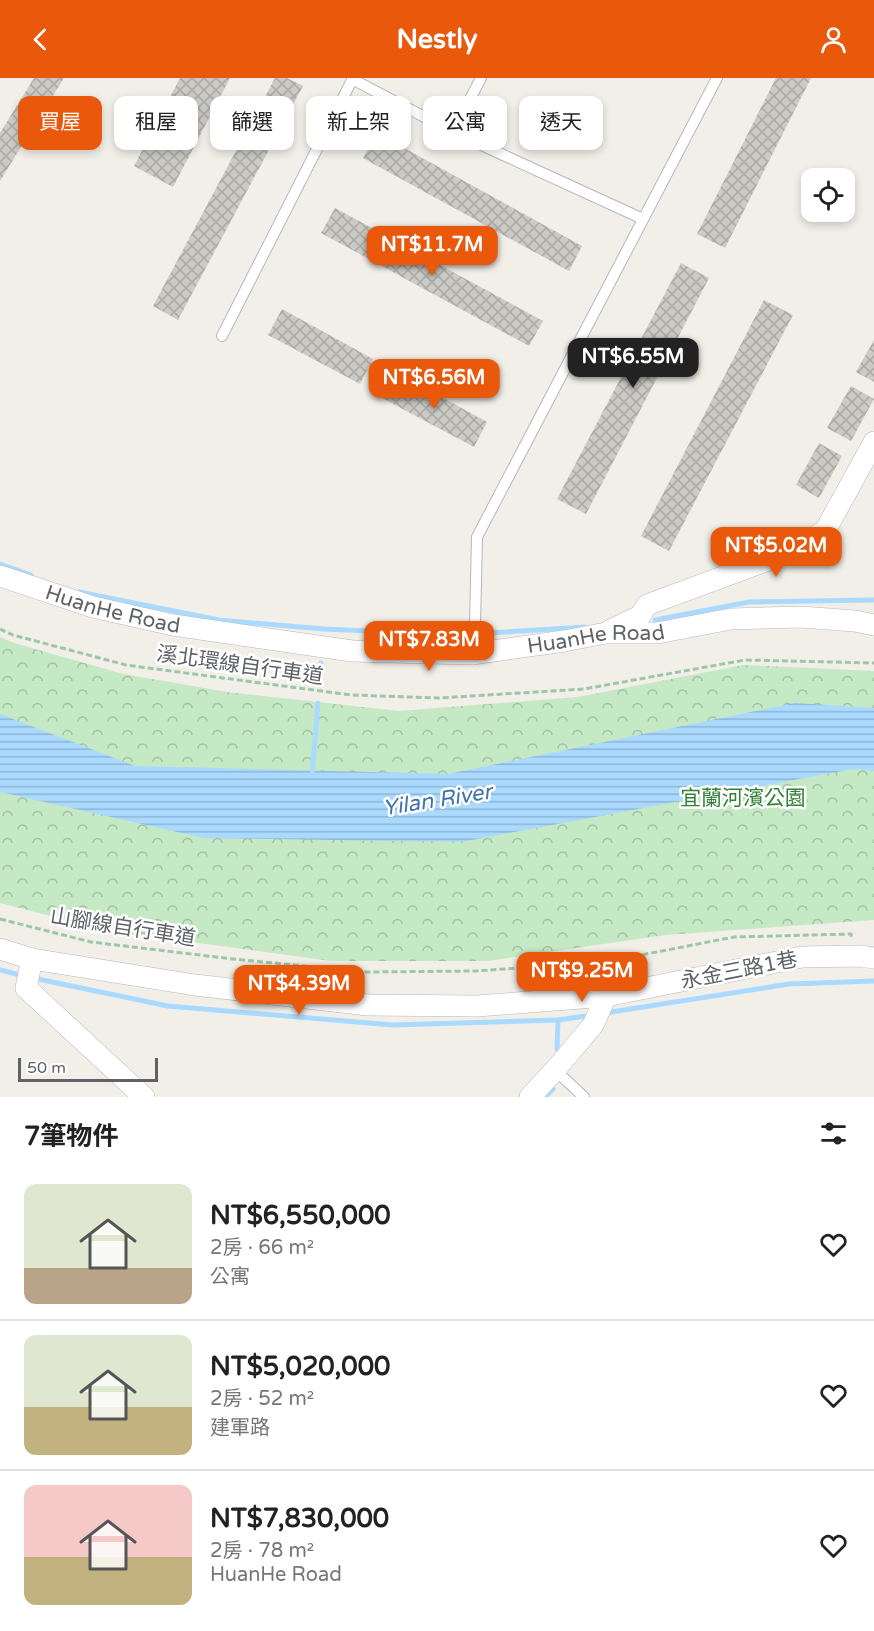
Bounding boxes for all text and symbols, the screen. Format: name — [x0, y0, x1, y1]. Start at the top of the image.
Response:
icon: back — [24, 23, 57, 56]
text: Nestly — [397, 23, 477, 56]
icon: person — [817, 23, 850, 56]
chip: 買屋 — [18, 96, 102, 150]
chip: 租屋 — [114, 96, 198, 150]
chip: 篩選 — [210, 96, 294, 150]
chip: 新上架 — [306, 96, 411, 150]
chip: 公寓 — [423, 96, 507, 150]
chip: 透天 — [519, 96, 603, 150]
map controls — [801, 168, 855, 222]
button: locate — [801, 168, 855, 222]
pin: NT$11.7M — [370, 226, 494, 277]
text: NT$11.7M — [381, 233, 483, 257]
pin: NT$6.55M — [571, 338, 695, 389]
text: NT$6.55M — [582, 345, 684, 369]
pin: NT$6.56M — [372, 359, 496, 410]
text: NT$6.56M — [383, 366, 485, 390]
pin: NT$5.02M — [714, 527, 838, 578]
text: NT$5.02M — [725, 534, 827, 558]
street label: HuanHe Road — [42, 580, 182, 639]
street label: HuanHe Road — [526, 620, 667, 659]
pin: NT$7.83M — [367, 621, 491, 672]
text: NT$7.83M — [378, 628, 480, 652]
street label: 溪北環線自行車道 — [155, 641, 325, 690]
water label: Yilan River — [381, 778, 496, 821]
park label: 宜蘭河濱公園 — [680, 786, 806, 811]
street label: 山腳線自行車道 — [48, 904, 197, 951]
street label: 永金三路1巷 — [679, 947, 799, 994]
pin: NT$9.25M — [520, 952, 644, 1003]
text: NT$9.25M — [531, 959, 633, 983]
pin: NT$4.39M — [237, 965, 361, 1016]
text: NT$4.39M — [248, 972, 350, 996]
scale bar — [18, 1055, 158, 1082]
text: 50 m — [27, 1058, 66, 1078]
icon: filters — [817, 1117, 850, 1150]
text: 7筆物件 — [24, 1121, 118, 1152]
text: NT$6,550,000 — [210, 1200, 391, 1231]
icon: home — [72, 1208, 144, 1280]
icon: heart — [817, 1228, 850, 1261]
text: 2房 · 66 m² — [210, 1236, 314, 1260]
text: 公寓 — [210, 1265, 250, 1289]
text: NT$5,020,000 — [210, 1351, 390, 1382]
icon: home — [72, 1359, 144, 1431]
icon: heart — [817, 1379, 850, 1412]
text: 2房 · 52 m² — [210, 1387, 314, 1411]
text: 建軍路 — [210, 1416, 270, 1440]
text: NT$7,830,000 — [210, 1503, 389, 1534]
icon: home — [72, 1509, 144, 1581]
icon: heart — [817, 1529, 850, 1562]
text: 2房 · 78 m² — [210, 1539, 314, 1563]
text: HuanHe Road — [210, 1563, 342, 1587]

